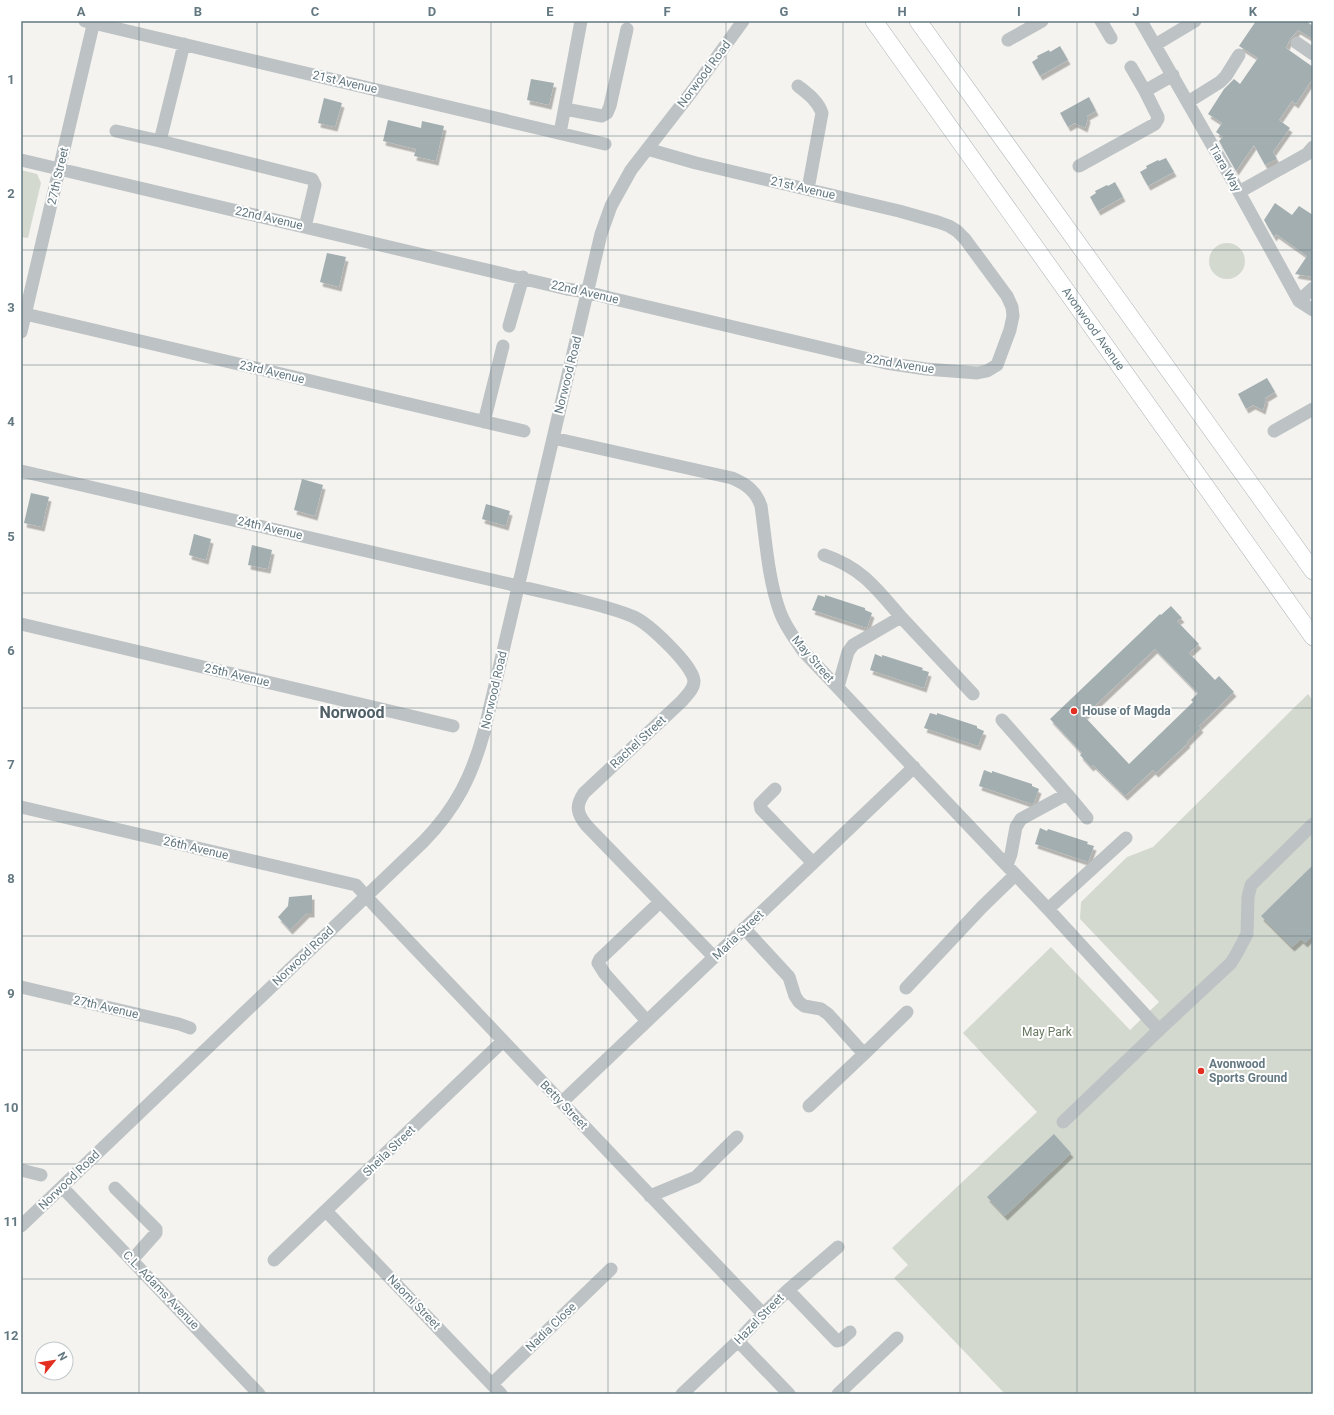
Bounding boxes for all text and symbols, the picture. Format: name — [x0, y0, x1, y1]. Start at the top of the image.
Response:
text: A — [77, 4, 86, 19]
text: B — [194, 4, 202, 19]
text: C — [311, 4, 320, 19]
text: D — [428, 4, 436, 19]
text: E — [546, 4, 554, 19]
text: F — [663, 4, 671, 19]
text: G — [780, 4, 789, 19]
text: H — [897, 4, 907, 19]
text: I — [1017, 4, 1021, 19]
text: J — [1132, 4, 1140, 19]
text: K — [1249, 4, 1258, 19]
street label: Norwood Road — [674, 38, 734, 110]
street label: 21st Avenue — [311, 68, 379, 96]
text: 1 — [7, 72, 15, 87]
street label: Tiara Way — [1206, 142, 1244, 195]
street label: 27th Street — [45, 146, 71, 206]
street label: 21st Avenue — [769, 174, 837, 202]
text: 2 — [7, 186, 15, 201]
street label: 22nd Avenue — [234, 203, 304, 233]
street label: 22nd Avenue — [550, 277, 620, 307]
street label: Avonwood Avenue — [1059, 285, 1128, 373]
text: 3 — [7, 300, 15, 315]
street label: Norwood Road — [552, 335, 584, 415]
street label: 22nd Avenue — [865, 352, 935, 376]
street label: 23rd Avenue — [238, 358, 306, 386]
text: 4 — [7, 414, 15, 429]
street label: 24th Avenue — [236, 514, 304, 542]
text: 5 — [7, 529, 15, 544]
street label: May Street — [789, 633, 837, 685]
text: 6 — [7, 643, 15, 658]
street label: Norwood Road — [478, 650, 510, 730]
street label: 25th Avenue — [203, 661, 271, 689]
district label: Norwood — [319, 703, 385, 722]
place label: House of Magda — [1082, 704, 1171, 718]
marker: House of Magda — [1069, 706, 1079, 716]
street label: Rachel Street — [607, 713, 669, 771]
text: 7 — [7, 757, 15, 772]
street label: 26th Avenue — [162, 834, 230, 862]
text: 8 — [7, 871, 15, 886]
street label: Maria Street — [710, 907, 766, 963]
street label: Norwood Road — [270, 923, 336, 989]
text: 9 — [7, 986, 15, 1001]
street label: 27th Avenue — [72, 993, 140, 1021]
park label: May Park — [1022, 1025, 1073, 1039]
place label: Avonwood Sports Ground — [1209, 1057, 1287, 1085]
marker: Avonwood Sports Ground — [1196, 1066, 1206, 1076]
street label: Betty Street — [537, 1078, 591, 1132]
text: 10 — [4, 1100, 18, 1115]
street label: Sheila Street — [360, 1123, 418, 1179]
street label: Norwood Road — [36, 1147, 102, 1213]
text: 11 — [4, 1214, 18, 1229]
street label: C.L. Adams Avenue — [120, 1248, 202, 1332]
street label: Naomi Street — [385, 1272, 443, 1332]
street label: Hazel Street — [731, 1291, 787, 1347]
street label: Nadia Close — [523, 1300, 579, 1354]
text: 12 — [4, 1328, 18, 1343]
north arrow — [34, 1341, 74, 1381]
text: N — [55, 1350, 70, 1363]

